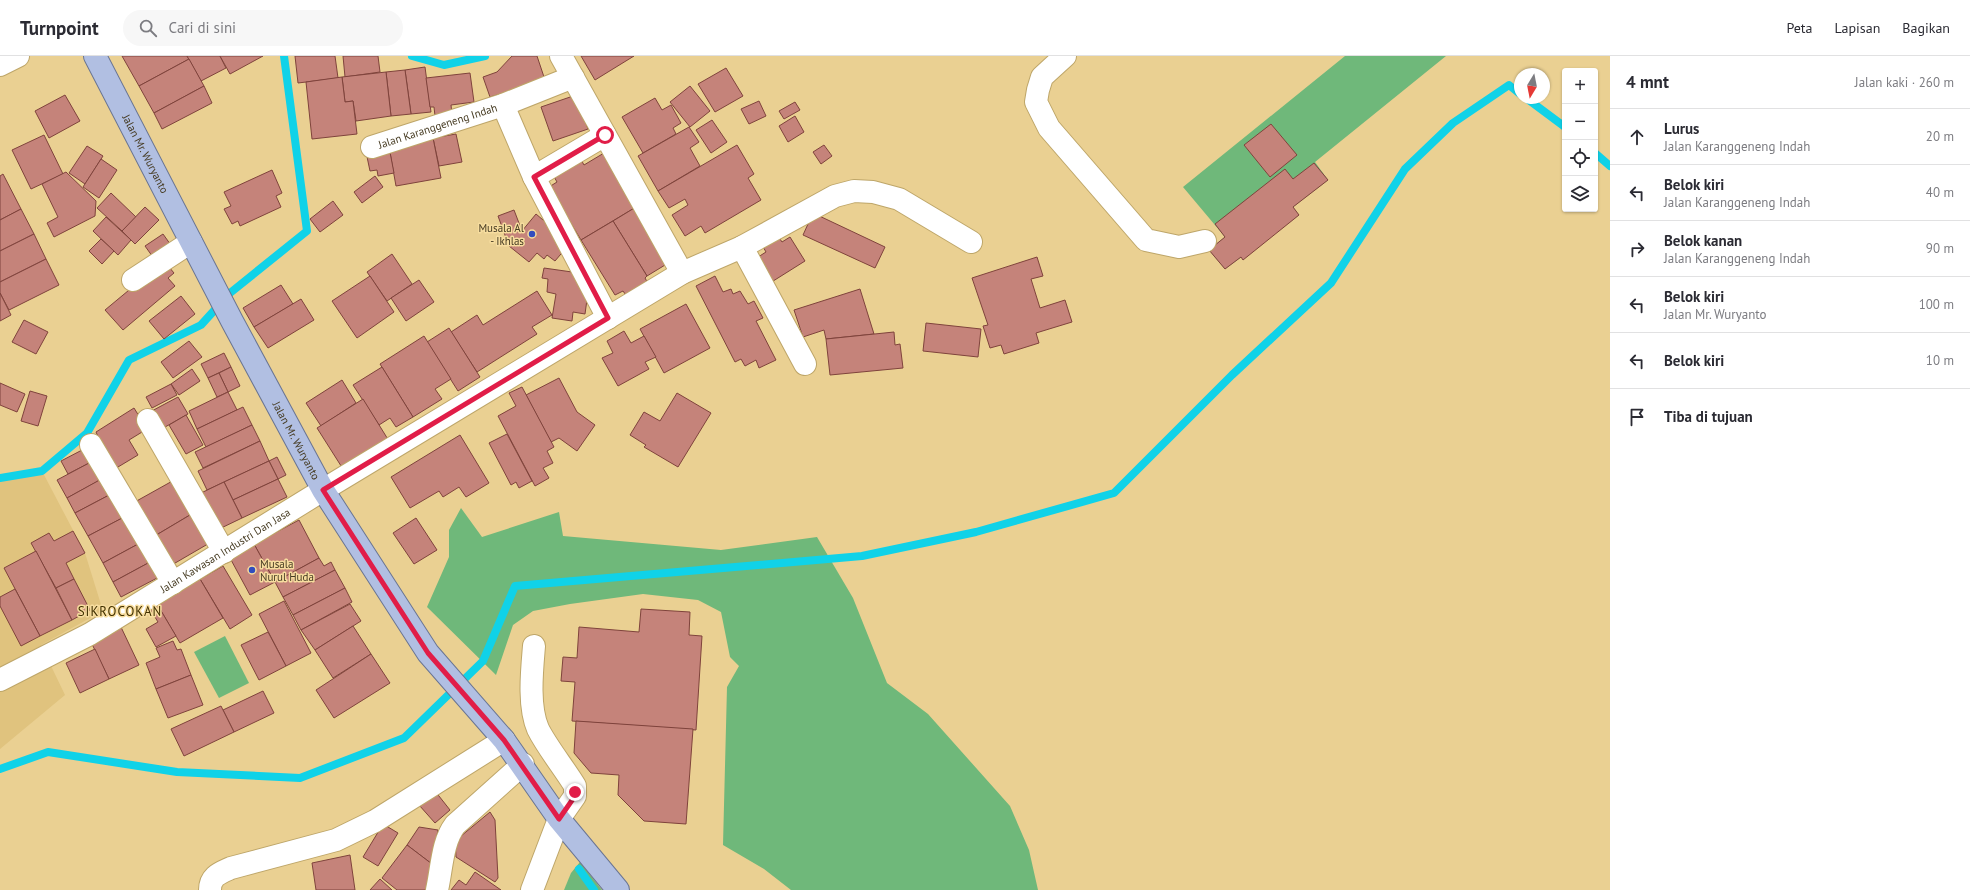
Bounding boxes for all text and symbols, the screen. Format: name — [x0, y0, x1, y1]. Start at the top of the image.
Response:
search box — [123, 10, 403, 46]
text: Turnpoint — [20, 16, 99, 40]
icon: search — [137, 17, 159, 39]
text: Cari di sini — [169, 18, 236, 37]
text: Peta — [1786, 19, 1813, 37]
text: Lapisan — [1835, 19, 1880, 37]
text: Bagikan — [1902, 19, 1950, 37]
north arrow — [1514, 68, 1550, 104]
map controls — [1562, 68, 1598, 212]
button: + — [1562, 68, 1598, 104]
text: 4 mnt — [1626, 71, 1669, 93]
text: Jalan kaki · 260 m — [1855, 74, 1954, 91]
street label: Jalan Karanggeneng Indah — [376, 100, 499, 152]
button: − — [1562, 104, 1598, 140]
street label: Jalan Mr. Wuryanto — [119, 111, 172, 196]
text: Lurus — [1664, 119, 1699, 138]
route start — [596, 126, 614, 144]
icon: ahead — [1626, 126, 1648, 148]
text: 20 m — [1926, 128, 1954, 145]
text: Jalan Karanggeneng Indah — [1664, 138, 1810, 155]
button: locate — [1562, 140, 1598, 176]
text: Belok kiri — [1664, 175, 1724, 194]
button: layers — [1562, 176, 1598, 212]
icon: left — [1626, 182, 1648, 204]
text: 40 m — [1926, 184, 1954, 201]
text: Jalan Karanggeneng Indah — [1664, 194, 1810, 211]
place label: Musala Al - Ikhlas — [478, 221, 525, 248]
marker: Musala Al - Ikhlas — [527, 229, 537, 239]
text: Belok kanan — [1664, 231, 1742, 250]
icon: right — [1626, 238, 1648, 260]
text: 90 m — [1926, 240, 1954, 257]
text: Jalan Karanggeneng Indah — [1664, 250, 1810, 267]
text: Belok kiri — [1664, 287, 1724, 306]
icon: left — [1626, 294, 1648, 316]
text: 100 m — [1919, 296, 1954, 313]
text: Jalan Mr. Wuryanto — [1664, 306, 1766, 323]
icon: left — [1626, 350, 1648, 372]
text: Belok kiri — [1664, 351, 1724, 370]
text: 10 m — [1926, 352, 1954, 369]
street label: Jalan Mr. Wuryanto — [269, 398, 323, 482]
icon: arrive — [1626, 406, 1648, 428]
text: Tiba di tujuan — [1664, 407, 1753, 426]
street label: Jalan Kawasan Industri Dan Jasa — [157, 505, 293, 596]
place label: Musala Nurul Huda — [260, 557, 314, 584]
marker: Musala Nurul Huda — [247, 565, 257, 575]
district label: SIKROCOKAN — [78, 603, 162, 620]
route end — [566, 783, 584, 801]

